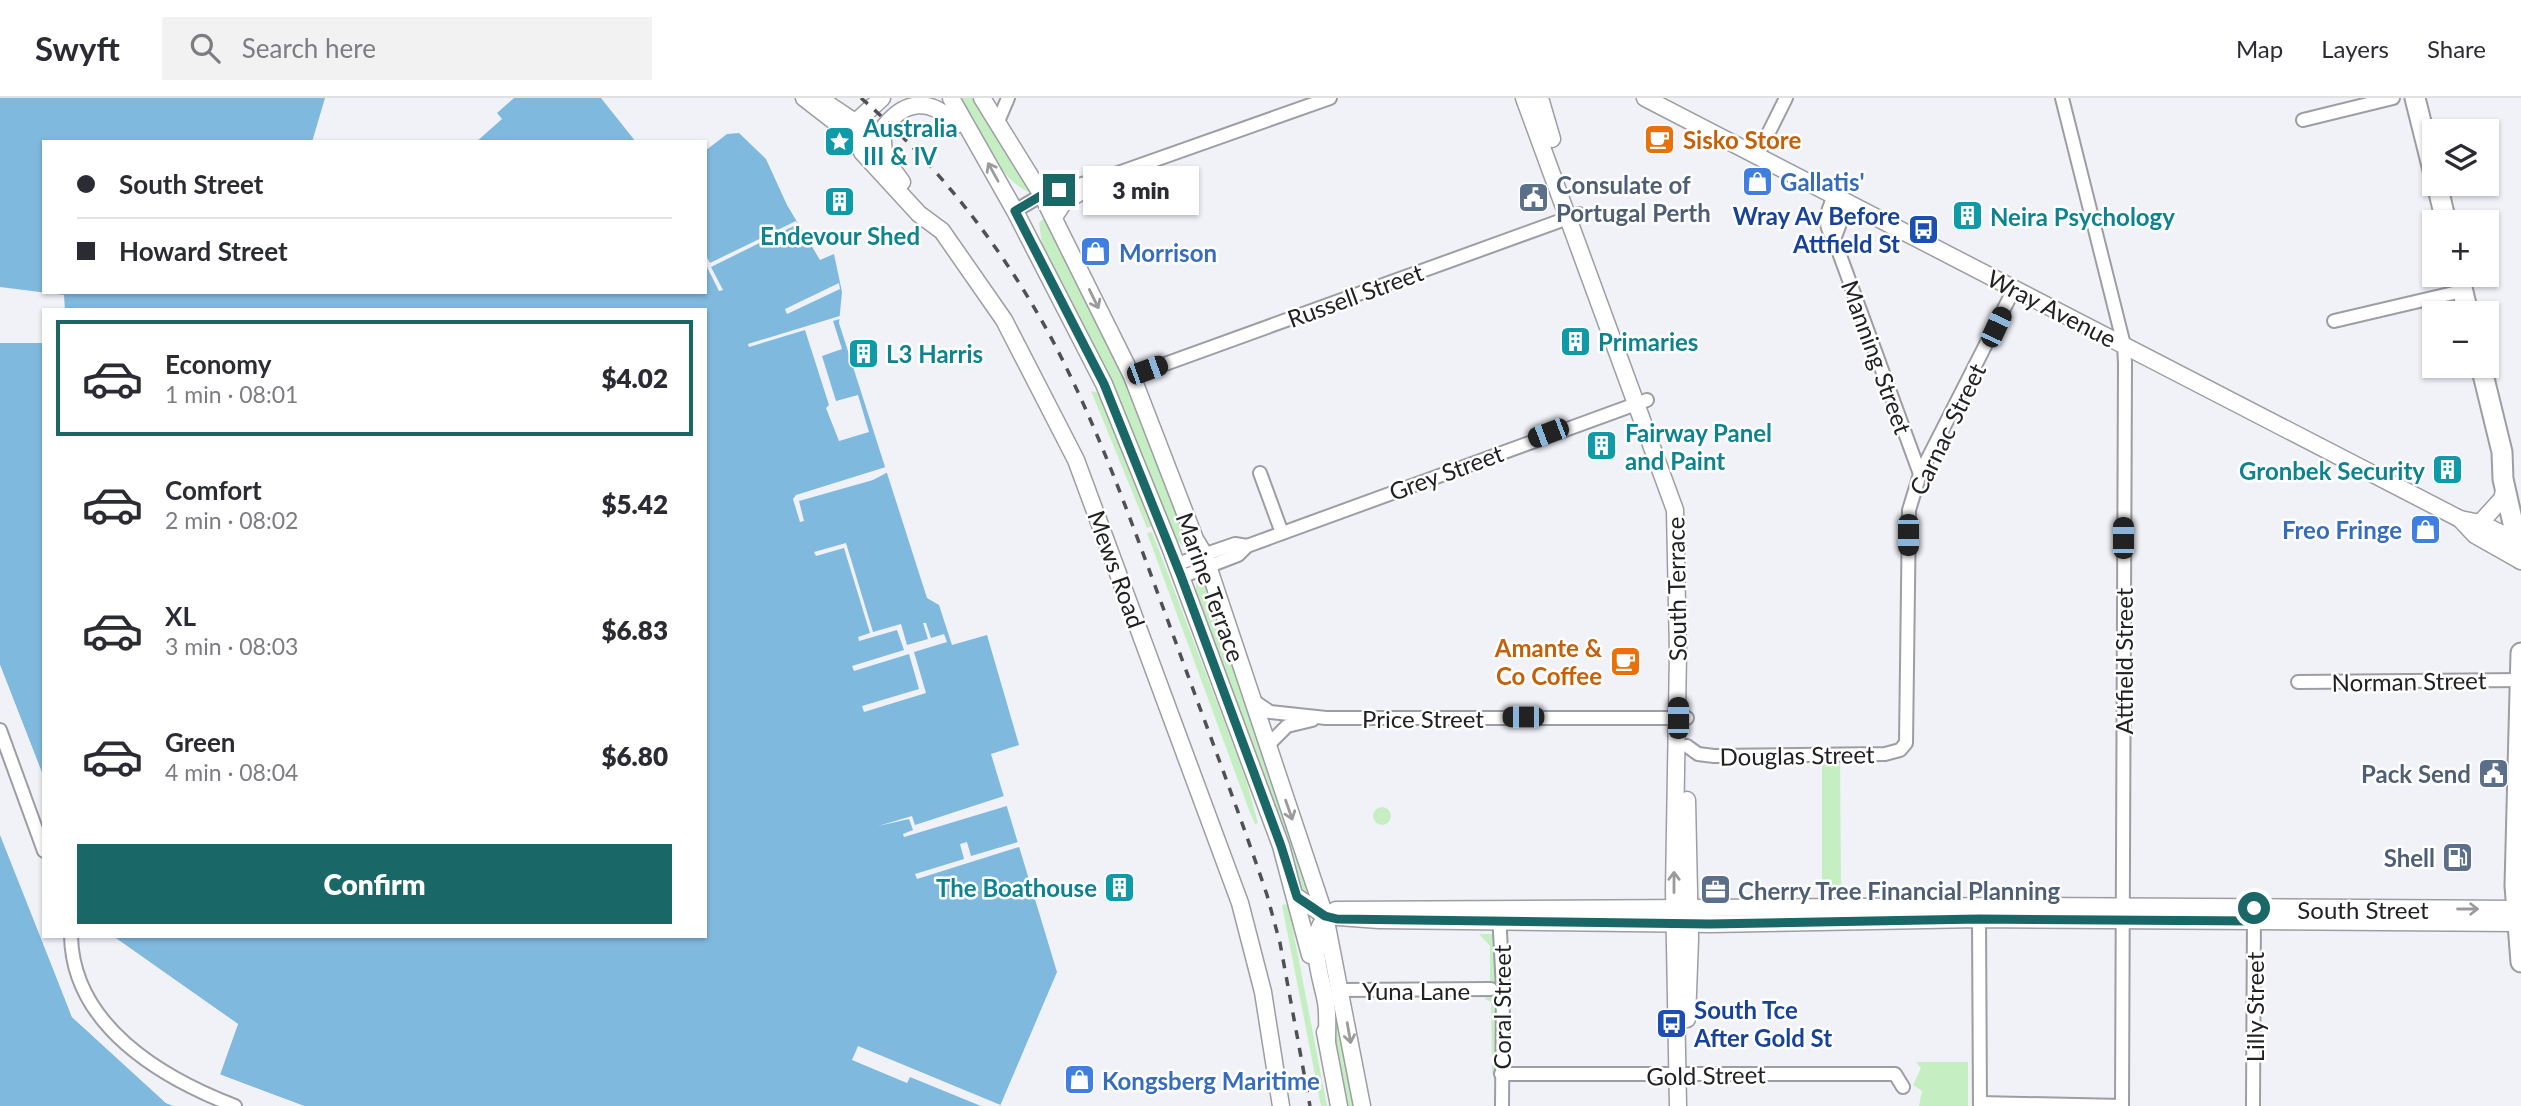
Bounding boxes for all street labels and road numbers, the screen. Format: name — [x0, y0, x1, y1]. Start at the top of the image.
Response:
street label: Russell Street — [1283, 257, 1427, 333]
street label: Wray Avenue — [1983, 263, 2121, 353]
street label: Manning Street — [1836, 276, 1918, 438]
street label: Carnac Street — [1903, 358, 1992, 500]
street label: Grey Street — [1385, 438, 1507, 506]
street label: Mews Road — [1082, 506, 1152, 632]
street label: Marine Terrace — [1171, 508, 1251, 666]
street label: South Terrace — [1660, 517, 1692, 661]
street label: Attfield Street — [2109, 587, 2138, 734]
street label: Norman Street — [2331, 665, 2487, 697]
street label: Price Street — [1362, 704, 1484, 733]
street label: Douglas Street — [1719, 739, 1875, 771]
street label: South Street — [2297, 895, 2429, 924]
street label: Coral Street — [1487, 944, 1516, 1069]
street label: Lilly Street — [2240, 951, 2269, 1062]
street label: Yuna Lane — [1362, 976, 1470, 1005]
street label: Gold Street — [1646, 1059, 1766, 1091]

